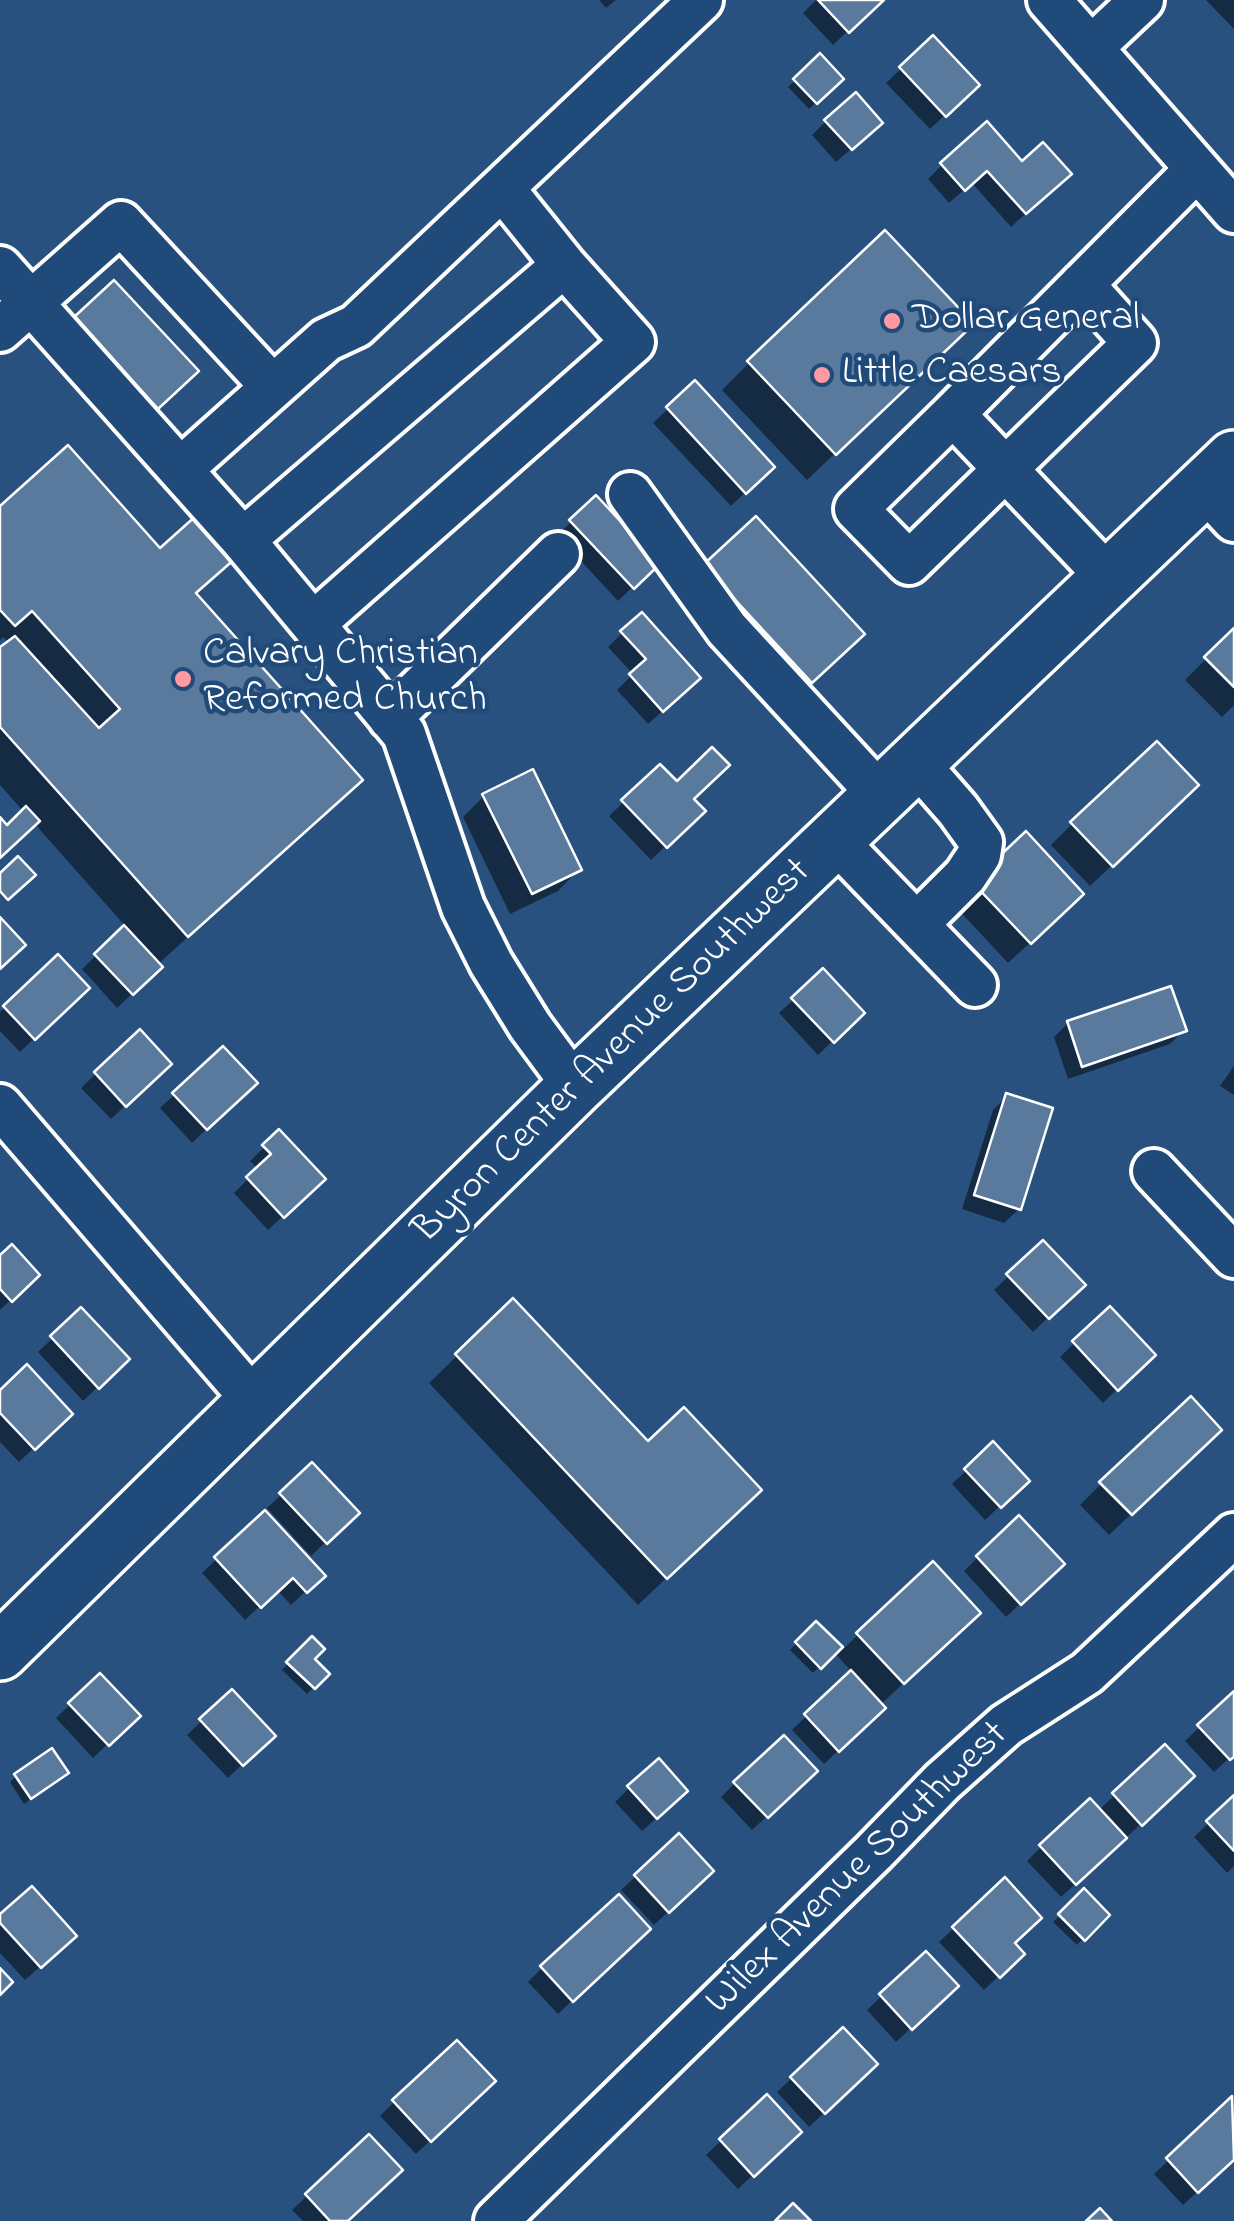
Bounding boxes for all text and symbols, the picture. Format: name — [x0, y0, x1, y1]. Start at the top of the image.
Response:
place label: Dollar General — [912, 297, 1140, 345]
marker: Dollar General — [881, 310, 903, 332]
place label: Little Caesars — [842, 351, 1062, 399]
marker: Little Caesars — [811, 364, 833, 386]
place label: Calvary Christian Reformed Church — [203, 632, 487, 726]
marker: Calvary Christian Reformed Church — [172, 668, 194, 690]
street label: Byron Center Avenue Southwest — [405, 850, 823, 1256]
street label: Wilex Avenue Southwest — [698, 1713, 1020, 2027]

